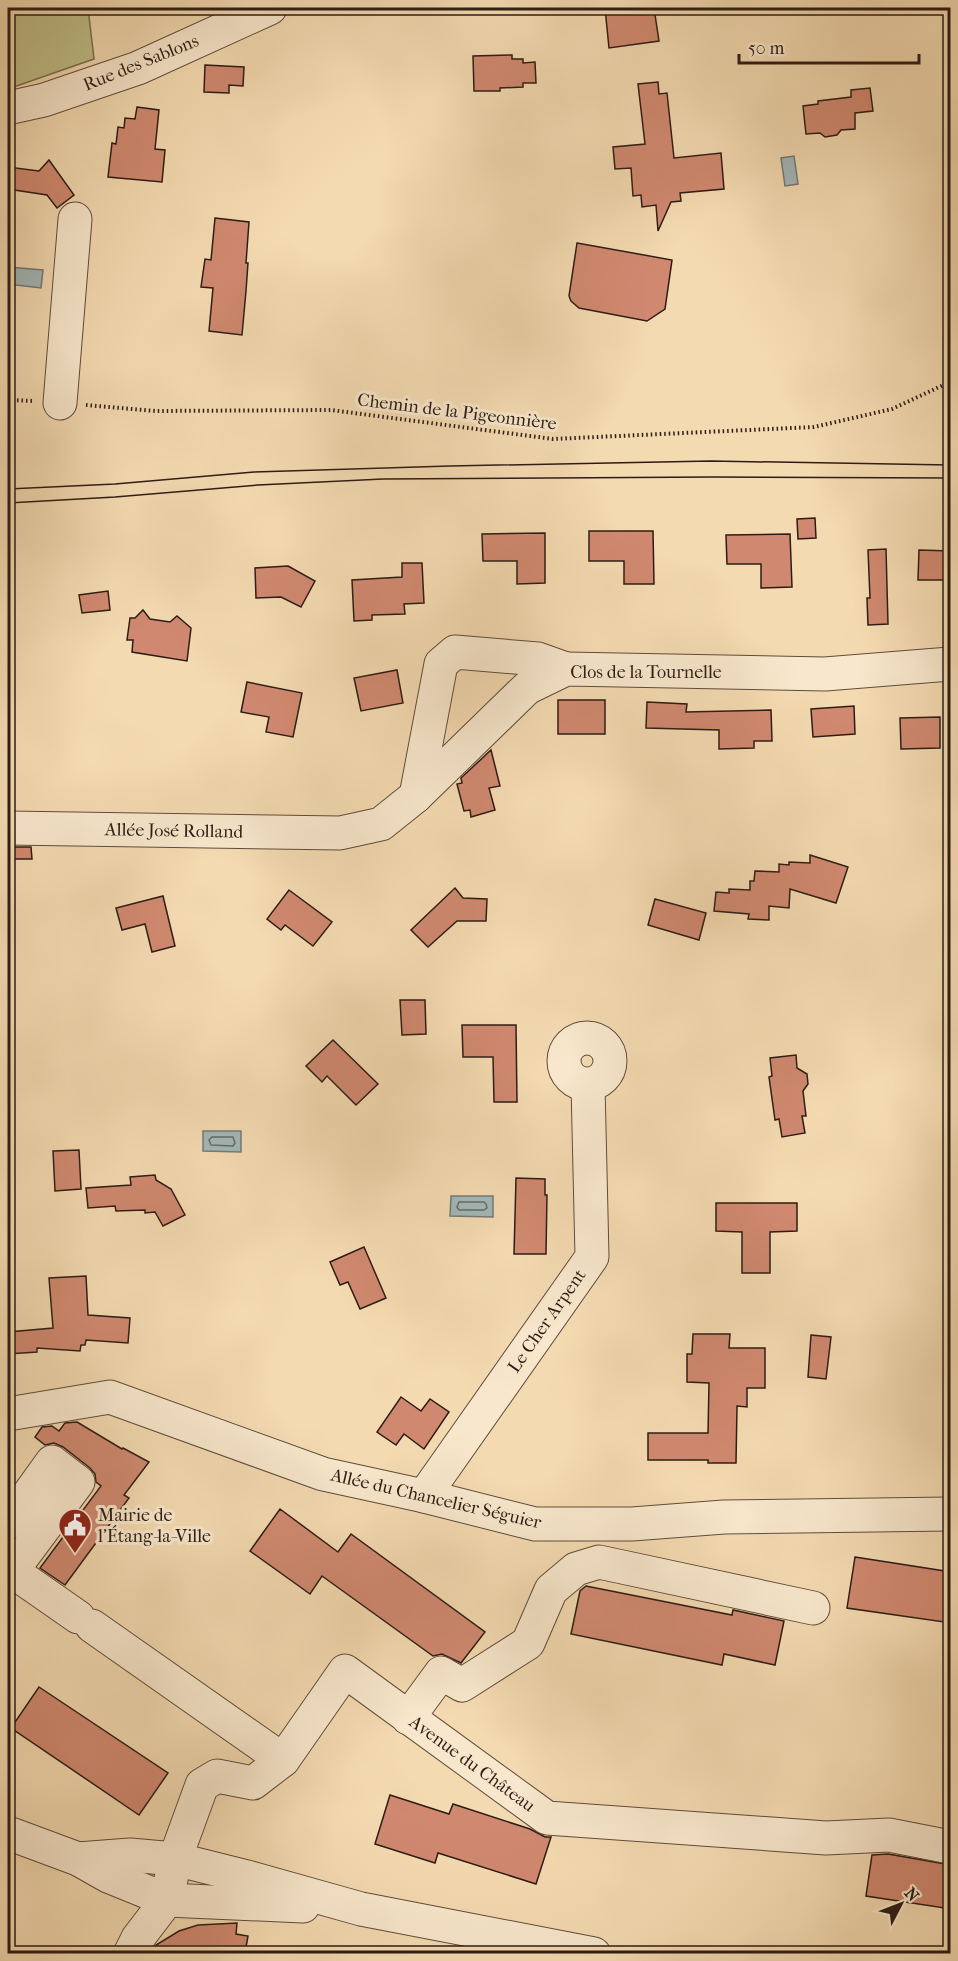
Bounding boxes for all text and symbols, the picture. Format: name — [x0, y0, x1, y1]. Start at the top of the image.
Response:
scale bar — [739, 27, 919, 65]
street label: Rue des Sablons — [80, 30, 202, 96]
text: 50 m — [748, 38, 785, 59]
street label: Chemin de la Pigeonnière — [356, 389, 558, 435]
street label: Clos de la Tournelle — [570, 662, 722, 683]
street label: Allée José Rolland — [104, 819, 244, 843]
street label: Le Cher Arpent — [504, 1265, 591, 1377]
street label: Allée du Chancelier Séguier — [328, 1464, 544, 1534]
place label: Mairie de l'Étang-la-Ville — [97, 1505, 211, 1547]
public building icon: Mairie de l'Étang-la-Ville — [57, 1507, 93, 1554]
street label: Avenue du Château — [404, 1711, 539, 1817]
north arrow — [871, 1874, 931, 1934]
text: N — [901, 1883, 923, 1906]

